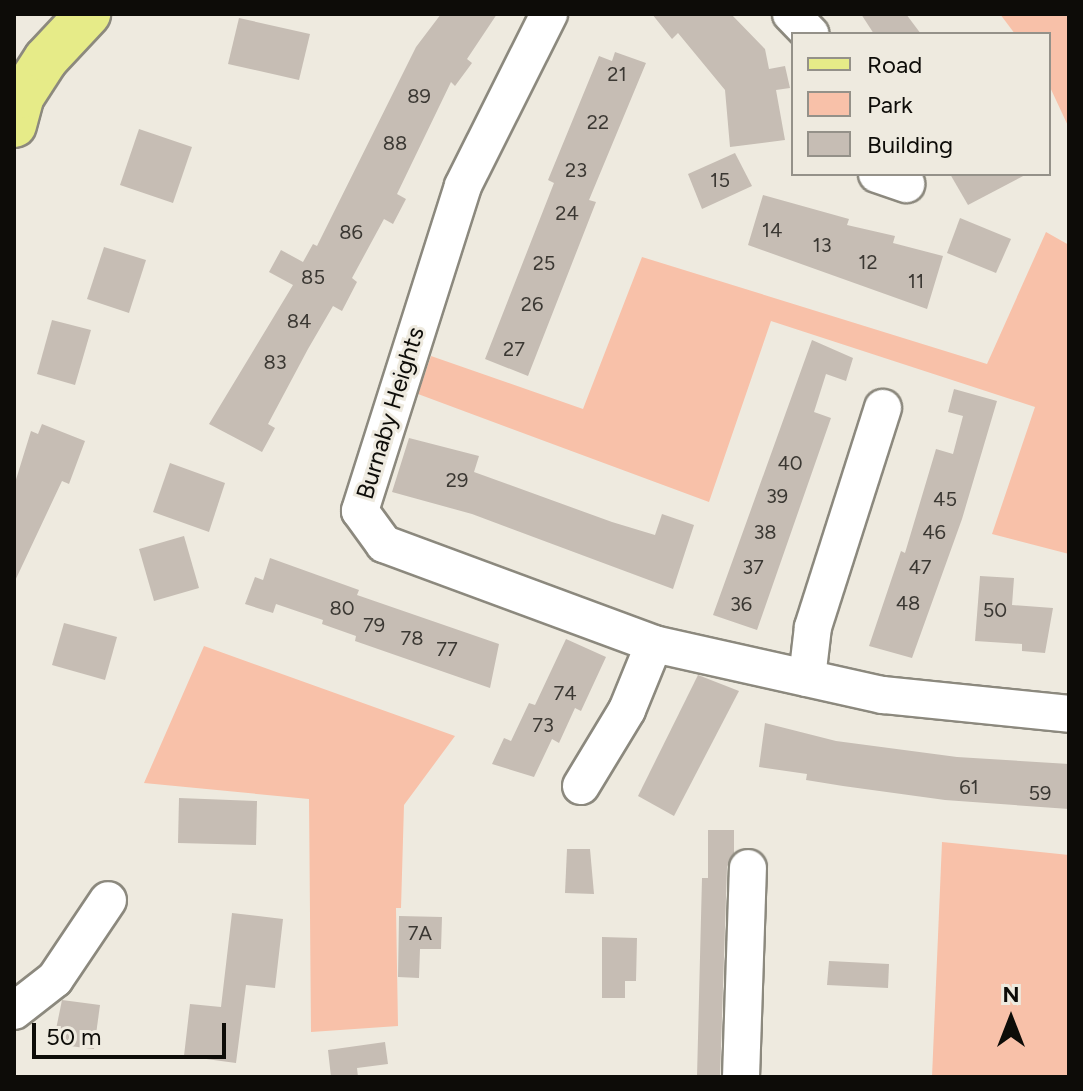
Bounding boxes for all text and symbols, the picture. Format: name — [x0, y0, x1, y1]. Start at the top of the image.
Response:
legend — [791, 32, 1051, 176]
text: Road — [867, 50, 922, 79]
house number: 21 — [607, 62, 627, 86]
house number: 89 — [407, 84, 431, 108]
text: Park — [867, 90, 913, 119]
house number: 22 — [587, 110, 609, 134]
text: Building — [867, 130, 953, 159]
house number: 88 — [383, 131, 407, 155]
house number: 23 — [565, 158, 587, 182]
house number: 15 — [710, 168, 730, 192]
house number: 24 — [555, 201, 579, 225]
house number: 14 — [762, 218, 782, 242]
house number: 86 — [339, 220, 363, 244]
house number: 13 — [812, 233, 832, 257]
house number: 12 — [858, 250, 878, 274]
house number: 25 — [533, 251, 555, 275]
house number: 85 — [301, 265, 325, 289]
house number: 11 — [908, 269, 924, 293]
house number: 26 — [521, 292, 543, 316]
house number: 84 — [287, 309, 311, 333]
street label: Burnaby Heights — [350, 323, 430, 503]
house number: 27 — [503, 337, 525, 361]
house number: 83 — [263, 350, 287, 374]
house number: 40 — [777, 451, 803, 475]
house number: 29 — [446, 468, 468, 492]
house number: 39 — [766, 484, 788, 508]
house number: 45 — [933, 487, 957, 511]
house number: 38 — [753, 520, 777, 544]
house number: 46 — [922, 520, 946, 544]
house number: 37 — [742, 555, 764, 579]
house number: 47 — [908, 555, 932, 579]
house number: 48 — [896, 591, 920, 615]
house number: 36 — [730, 592, 752, 616]
house number: 80 — [329, 596, 355, 620]
house number: 50 — [983, 598, 1007, 622]
house number: 79 — [363, 613, 385, 637]
house number: 78 — [400, 626, 424, 650]
house number: 77 — [436, 637, 458, 661]
house number: 74 — [553, 681, 577, 705]
house number: 73 — [532, 713, 554, 737]
house number: 61 — [959, 775, 979, 799]
house number: 59 — [1029, 781, 1051, 805]
house number: 7A — [408, 921, 432, 945]
north arrow — [971, 979, 1051, 1059]
text: N — [1002, 981, 1020, 1008]
scale bar — [36, 1007, 230, 1057]
text: 50 m — [46, 1022, 102, 1051]

